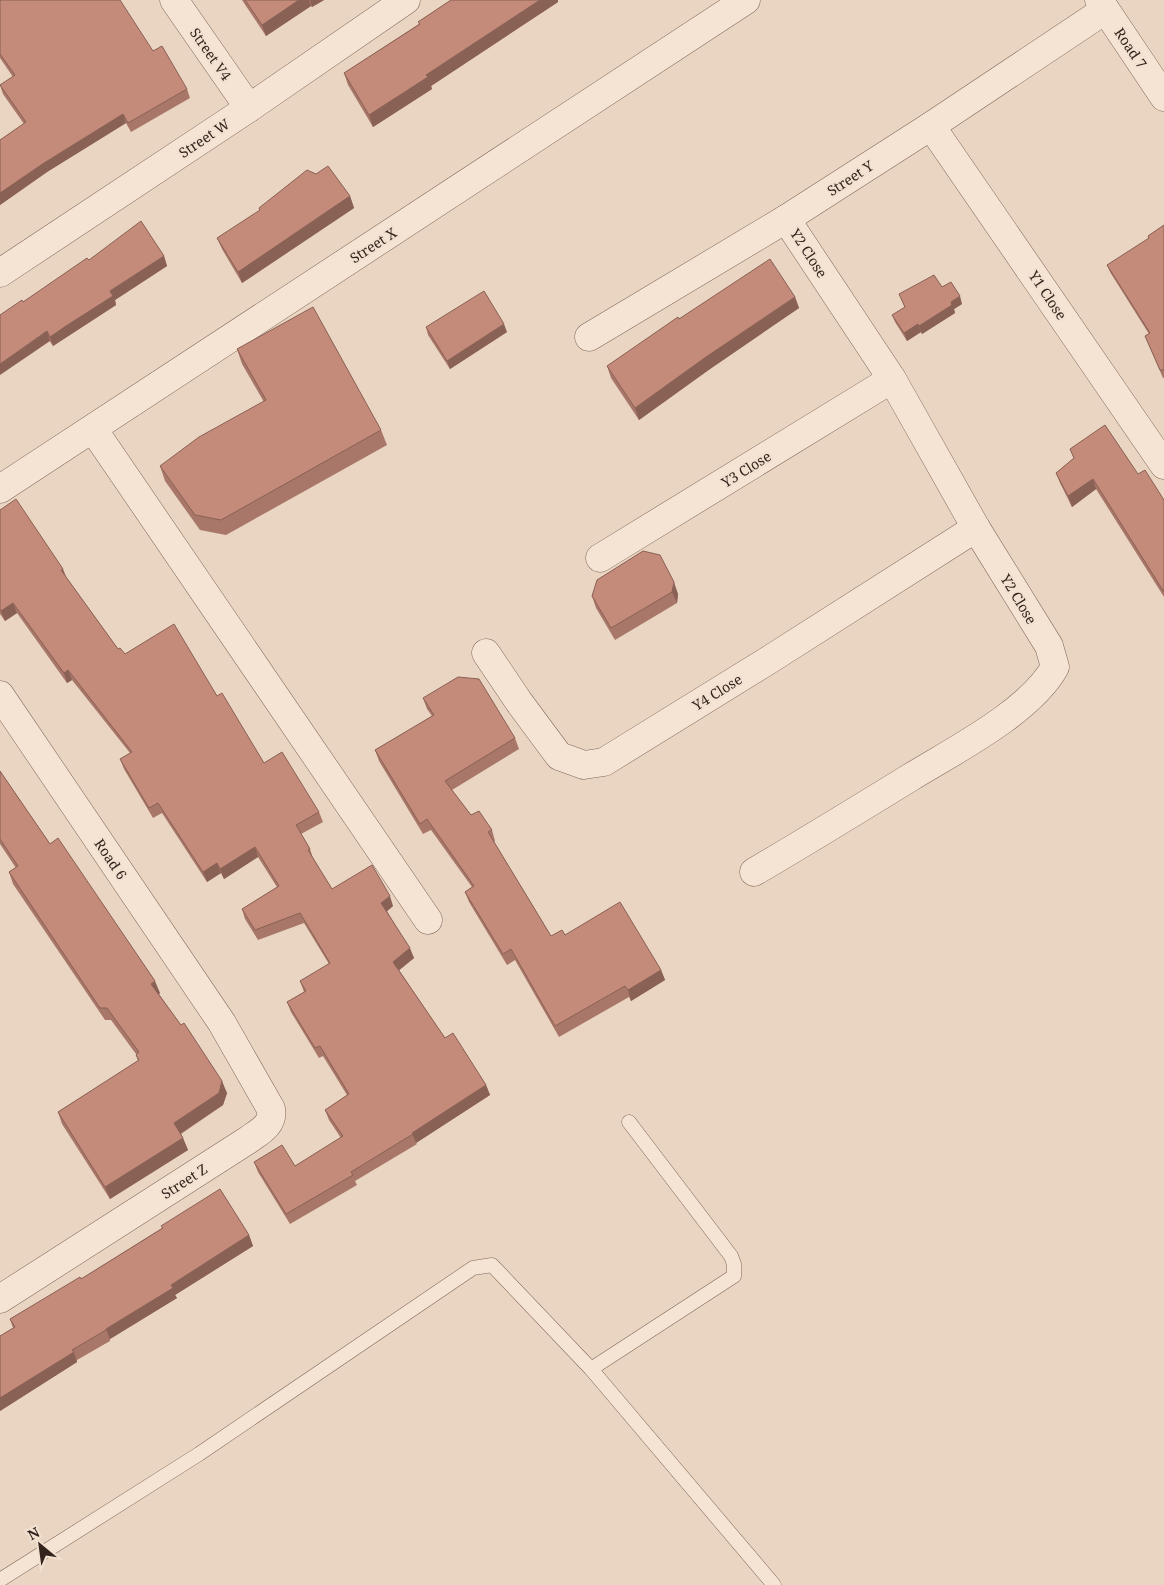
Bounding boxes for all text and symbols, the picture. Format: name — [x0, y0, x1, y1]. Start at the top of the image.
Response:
street label: Street V4 — [186, 24, 236, 84]
street label: Road 7 — [1110, 24, 1152, 72]
street label: Street W — [175, 114, 233, 162]
street label: Street Y — [823, 156, 877, 200]
street label: Street X — [346, 222, 401, 267]
street label: Y2 Close — [785, 224, 832, 281]
street label: Y1 Close — [1024, 266, 1071, 323]
street label: Y3 Close — [717, 446, 774, 492]
street label: Y2 Close — [996, 570, 1041, 627]
street label: Y4 Close — [688, 669, 745, 715]
street label: Road 6 — [90, 835, 132, 883]
street label: Street Z — [157, 1159, 211, 1203]
north arrow — [15, 1520, 65, 1570]
text: N — [24, 1522, 43, 1544]

